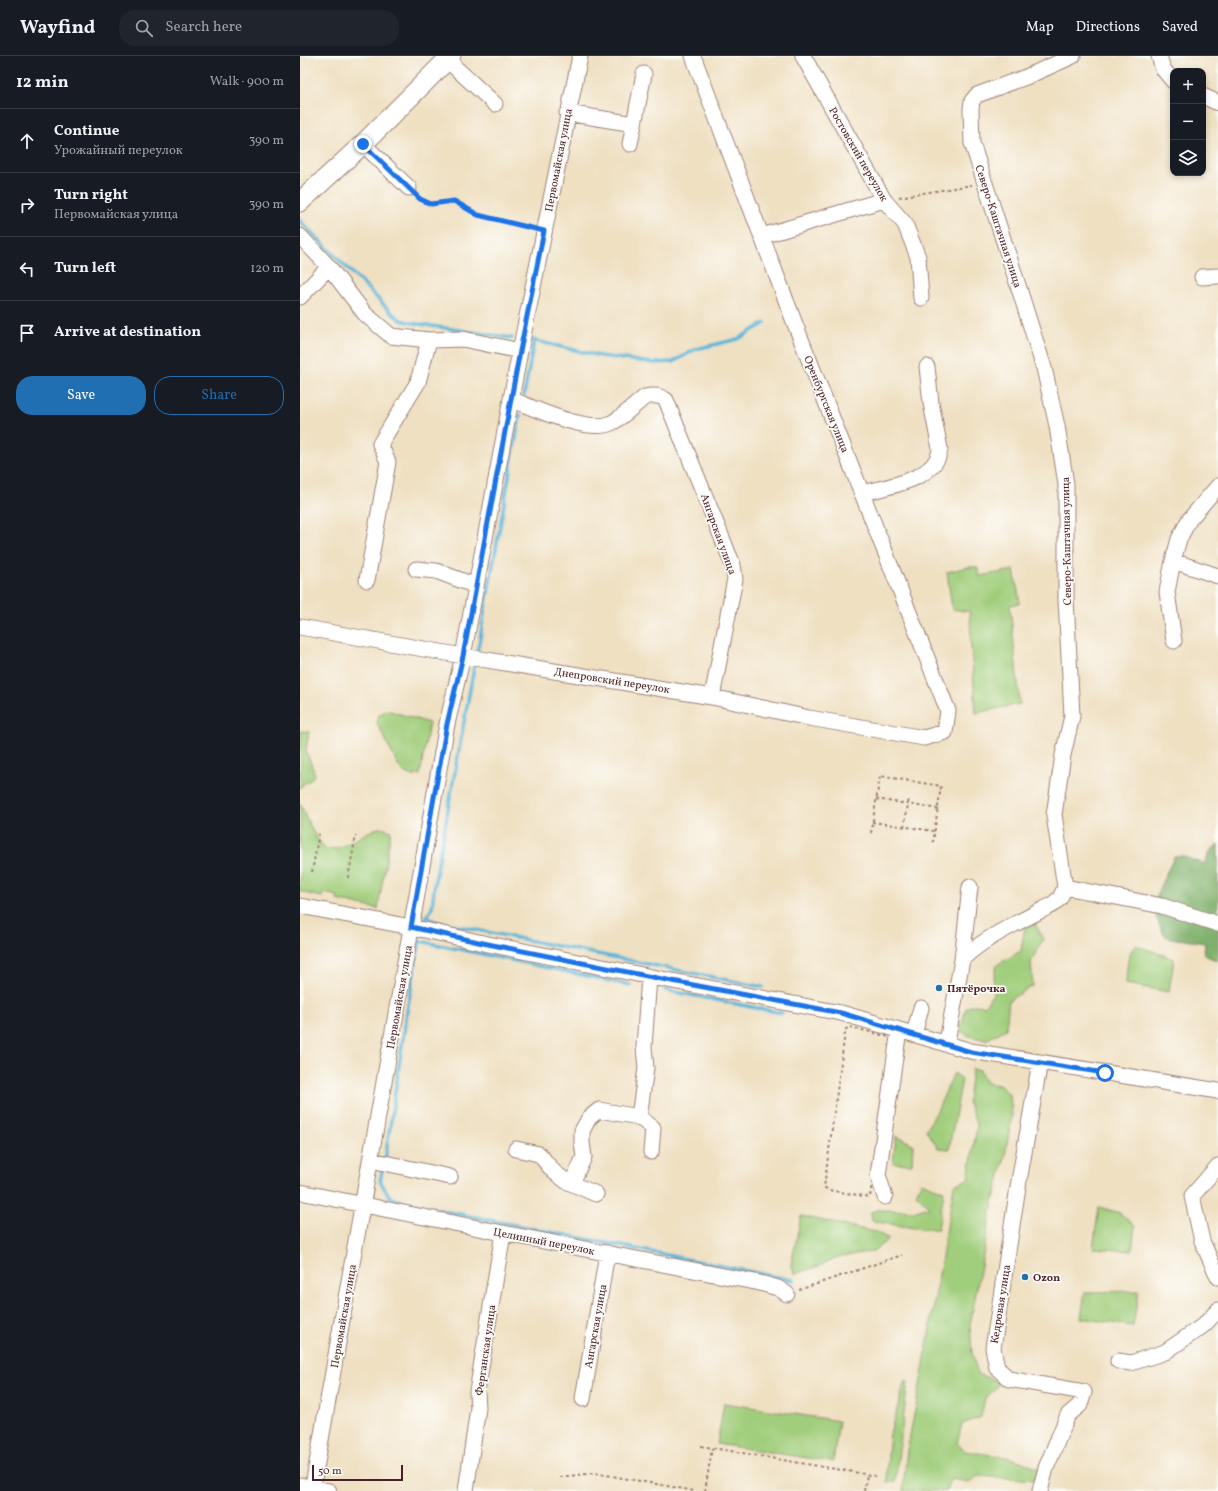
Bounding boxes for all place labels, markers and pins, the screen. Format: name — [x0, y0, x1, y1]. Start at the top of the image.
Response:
place label: Пятёрочка — [947, 982, 1006, 997]
marker: Пятёрочка — [934, 983, 944, 993]
place label: Ozon — [1033, 1271, 1060, 1286]
marker: Ozon — [1020, 1272, 1030, 1282]

